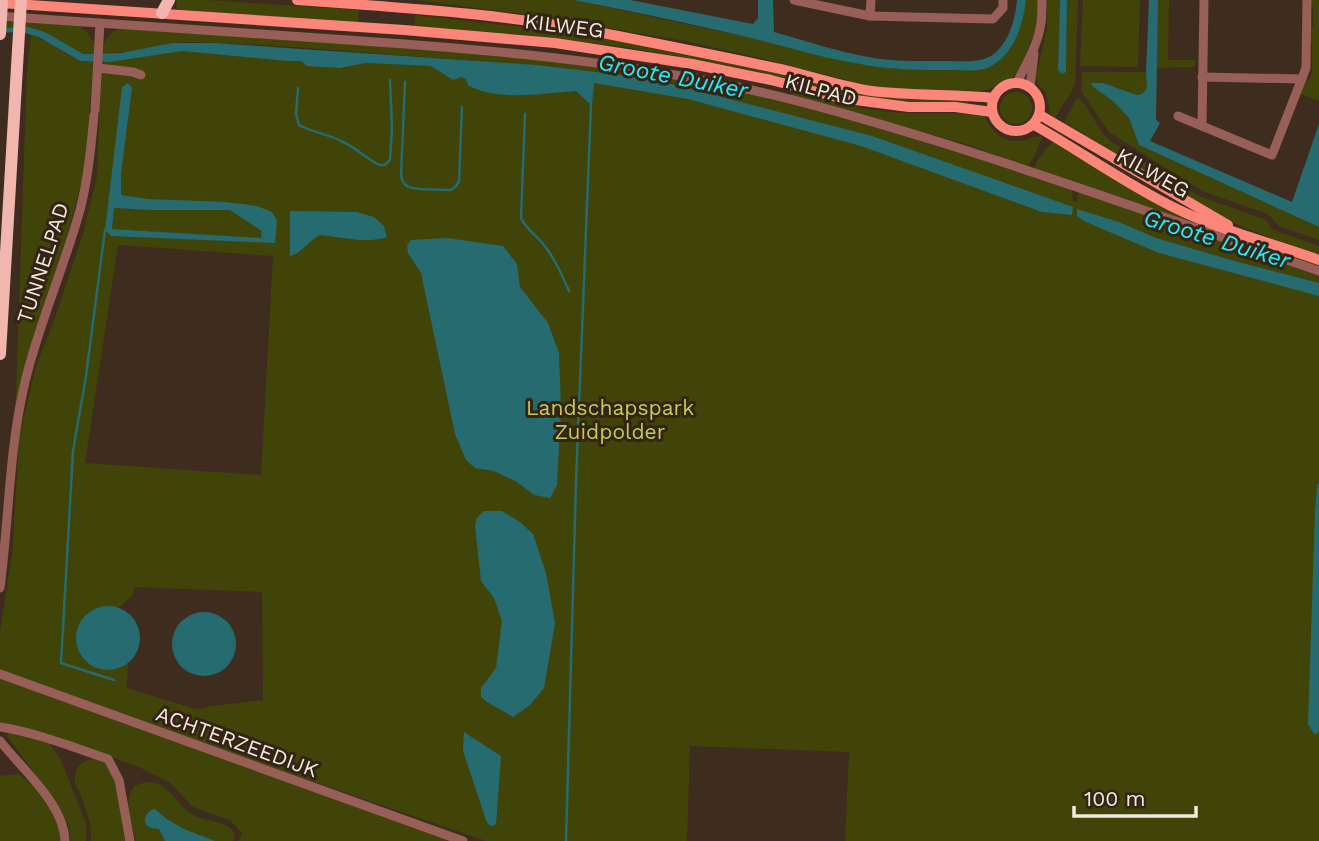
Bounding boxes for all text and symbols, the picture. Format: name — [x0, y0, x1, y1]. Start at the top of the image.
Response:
street label: KILWEG — [523, 8, 605, 43]
water label: Groote Duiker — [596, 49, 751, 104]
street label: KILPAD — [782, 68, 860, 111]
street label: KILWEG — [1112, 142, 1194, 203]
street label: TUNNELPAD — [11, 199, 74, 326]
water label: Groote Duiker — [1140, 204, 1294, 275]
park label: Landschapspark Zuidpolder — [526, 395, 694, 444]
street label: ACHTERZEEDIJK — [153, 701, 322, 782]
scale bar — [1074, 774, 1196, 818]
text: 100 m — [1084, 786, 1146, 811]

